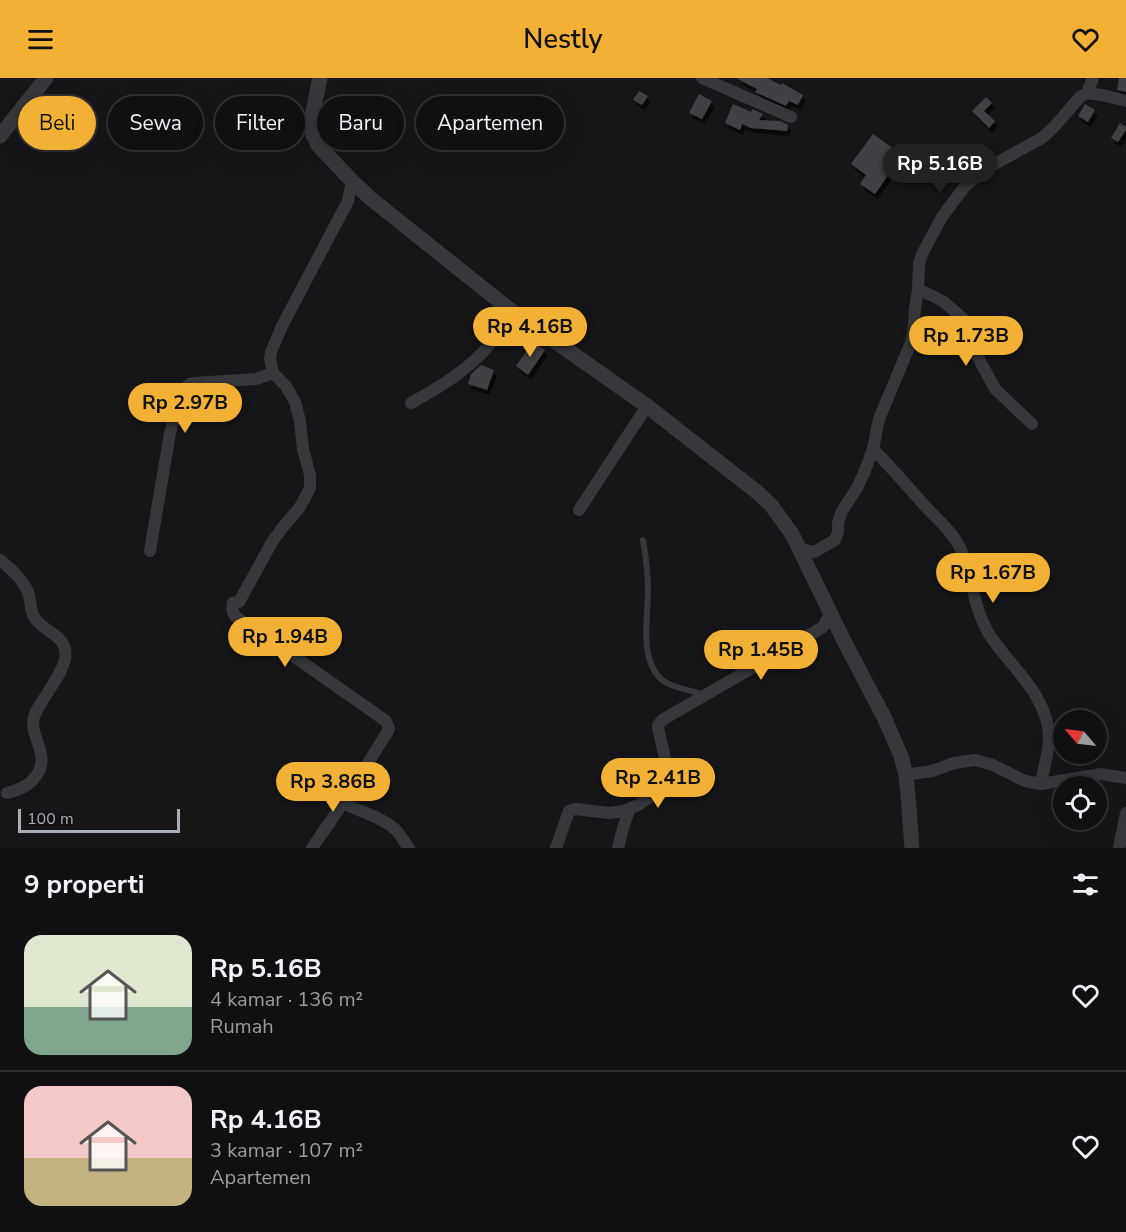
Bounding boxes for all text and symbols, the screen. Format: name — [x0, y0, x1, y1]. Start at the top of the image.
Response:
text: Nestly — [523, 21, 603, 58]
icon: menu — [24, 23, 57, 56]
icon: heart — [1069, 23, 1102, 56]
chip: Beli — [18, 96, 96, 150]
chip: Sewa — [108, 96, 203, 150]
chip: Filter — [215, 96, 305, 150]
chip: Baru — [317, 96, 404, 150]
chip: Apartemen — [416, 96, 564, 150]
pin: Rp 5.16B — [878, 144, 1002, 195]
text: Rp 5.16B — [897, 150, 983, 177]
pin: Rp 4.16B — [468, 307, 592, 358]
text: Rp 4.16B — [487, 313, 573, 340]
pin: Rp 1.73B — [904, 316, 1028, 367]
text: Rp 1.73B — [923, 322, 1009, 349]
pin: Rp 2.97B — [123, 383, 247, 434]
text: Rp 2.97B — [142, 389, 228, 416]
pin: Rp 1.67B — [931, 553, 1055, 604]
text: Rp 1.67B — [950, 559, 1036, 586]
pin: Rp 1.94B — [223, 617, 347, 668]
text: Rp 1.94B — [242, 623, 328, 650]
pin: Rp 1.45B — [699, 630, 823, 681]
text: Rp 1.45B — [718, 636, 804, 663]
north arrow — [1053, 710, 1107, 764]
map controls — [1053, 710, 1107, 830]
pin: Rp 2.41B — [596, 758, 720, 809]
pin: Rp 3.86B — [271, 762, 395, 813]
text: Rp 2.41B — [615, 764, 701, 791]
text: Rp 3.86B — [290, 768, 376, 795]
button: locate — [1053, 776, 1107, 830]
scale bar — [18, 806, 180, 834]
text: 100 m — [27, 808, 74, 830]
text: 9 properti — [24, 867, 144, 902]
icon: filters — [1069, 868, 1102, 901]
text: Rp 5.16B — [210, 951, 322, 986]
icon: home — [72, 959, 144, 1031]
icon: heart — [1069, 979, 1102, 1012]
text: 4 kamar · 136 m² — [210, 986, 363, 1013]
text: Rumah — [210, 1013, 274, 1040]
text: Rp 4.16B — [210, 1102, 322, 1137]
icon: home — [72, 1110, 144, 1182]
icon: heart — [1069, 1130, 1102, 1163]
text: 3 kamar · 107 m² — [210, 1137, 363, 1164]
text: Apartemen — [210, 1164, 311, 1191]

